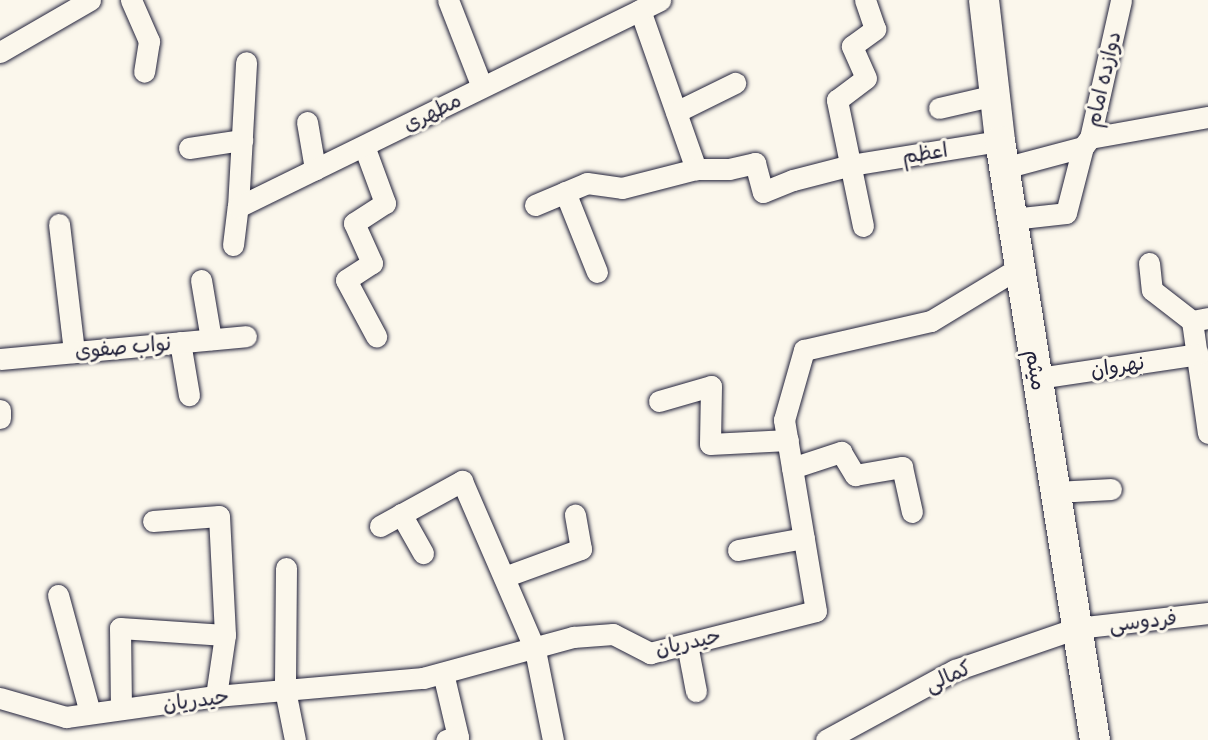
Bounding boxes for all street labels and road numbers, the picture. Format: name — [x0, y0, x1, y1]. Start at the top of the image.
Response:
street label: دوازده امام — [1080, 29, 1126, 129]
street label: مطهری — [399, 87, 465, 137]
street label: اعظم — [900, 137, 950, 169]
street label: نواب صفوی — [74, 330, 172, 364]
street label: میثم — [1020, 348, 1052, 392]
street label: نهروان — [1089, 349, 1147, 383]
street label: فردوسی — [1108, 605, 1178, 637]
street label: حیدریان — [653, 623, 723, 661]
street label: کمالی — [921, 655, 975, 697]
street label: حیدریان — [161, 683, 231, 717]

